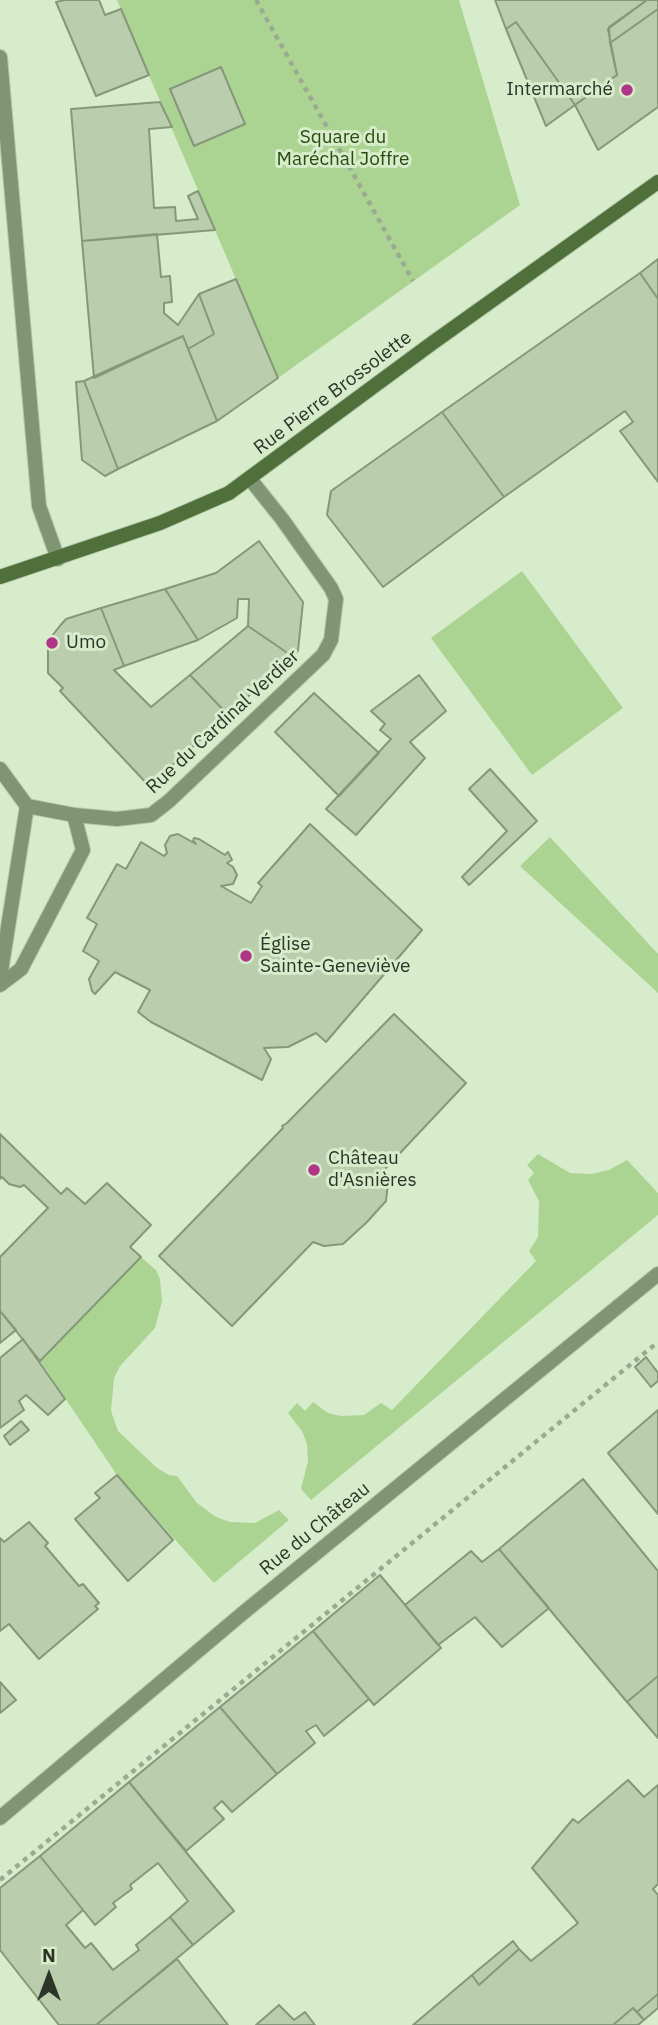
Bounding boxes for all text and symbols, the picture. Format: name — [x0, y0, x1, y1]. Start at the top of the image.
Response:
place label: Intermarché — [506, 79, 613, 101]
marker: Intermarché — [619, 82, 635, 98]
park label: Square du Maréchal Joffre — [277, 127, 409, 171]
street label: Rue Pierre Brossolette — [250, 326, 416, 460]
place label: Umo — [66, 632, 106, 654]
marker: Umo — [44, 635, 60, 651]
street label: Rue du Cardinal Verdier — [142, 645, 304, 799]
place label: Église Sainte-Geneviève — [260, 934, 411, 978]
marker: Église Sainte-Geneviève — [238, 948, 254, 964]
place label: Château d'Asnières — [328, 1148, 417, 1192]
marker: Château d'Asnières — [306, 1162, 322, 1178]
street label: Rue du Château — [255, 1478, 375, 1580]
north arrow — [14, 1941, 84, 2011]
text: N — [42, 1943, 56, 1967]

